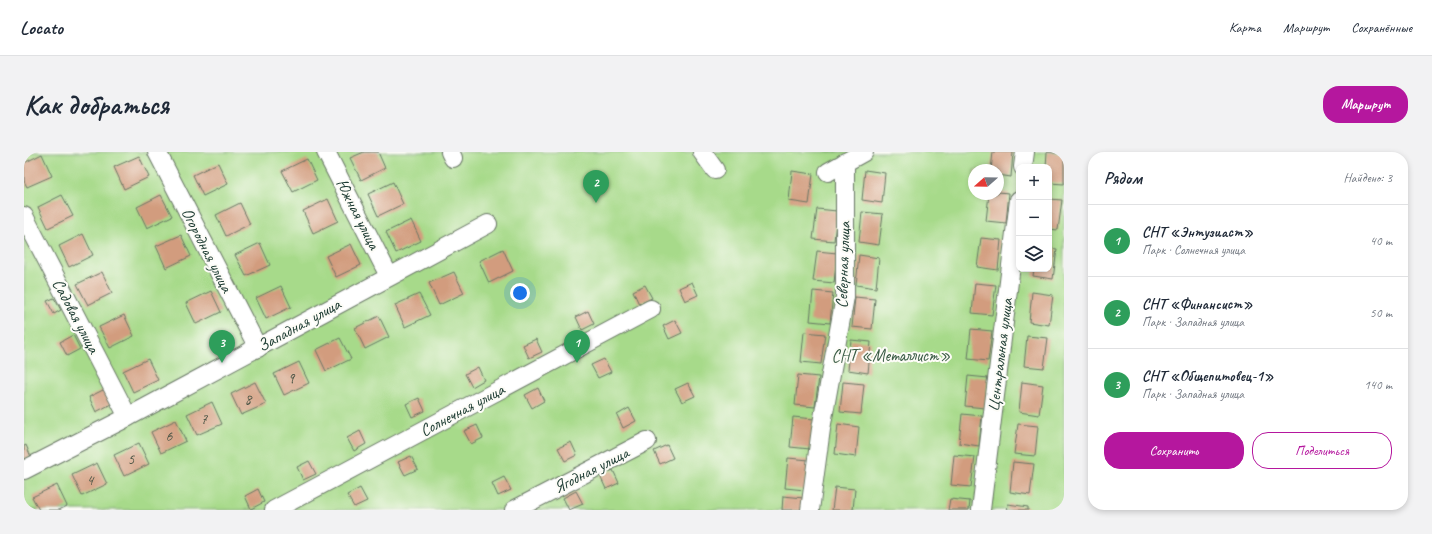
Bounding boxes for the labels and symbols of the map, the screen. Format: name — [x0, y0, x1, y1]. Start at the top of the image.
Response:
north arrow — [968, 164, 1004, 200]
pin: 2 — [583, 170, 609, 203]
street label: Южная улица — [331, 175, 385, 254]
street label: Огородная улица — [177, 204, 238, 297]
street label: Северная улица — [831, 220, 855, 309]
street label: Садовая улица — [48, 275, 105, 358]
your location — [510, 283, 530, 303]
street label: Западная улица — [254, 293, 346, 356]
street label: Центральная улица — [983, 296, 1018, 413]
pin: 3 — [209, 330, 235, 363]
pin: 1 — [564, 330, 590, 363]
park label: СНТ «Металлист» — [832, 345, 950, 366]
house number: 9 — [288, 369, 296, 388]
street label: Солнечная улица — [416, 378, 509, 441]
house number: 8 — [245, 390, 253, 409]
house number: 7 — [201, 410, 209, 429]
house number: 6 — [166, 427, 174, 446]
street label: Ягодная улица — [550, 441, 634, 498]
house number: 5 — [128, 450, 136, 469]
house number: 4 — [87, 471, 95, 490]

